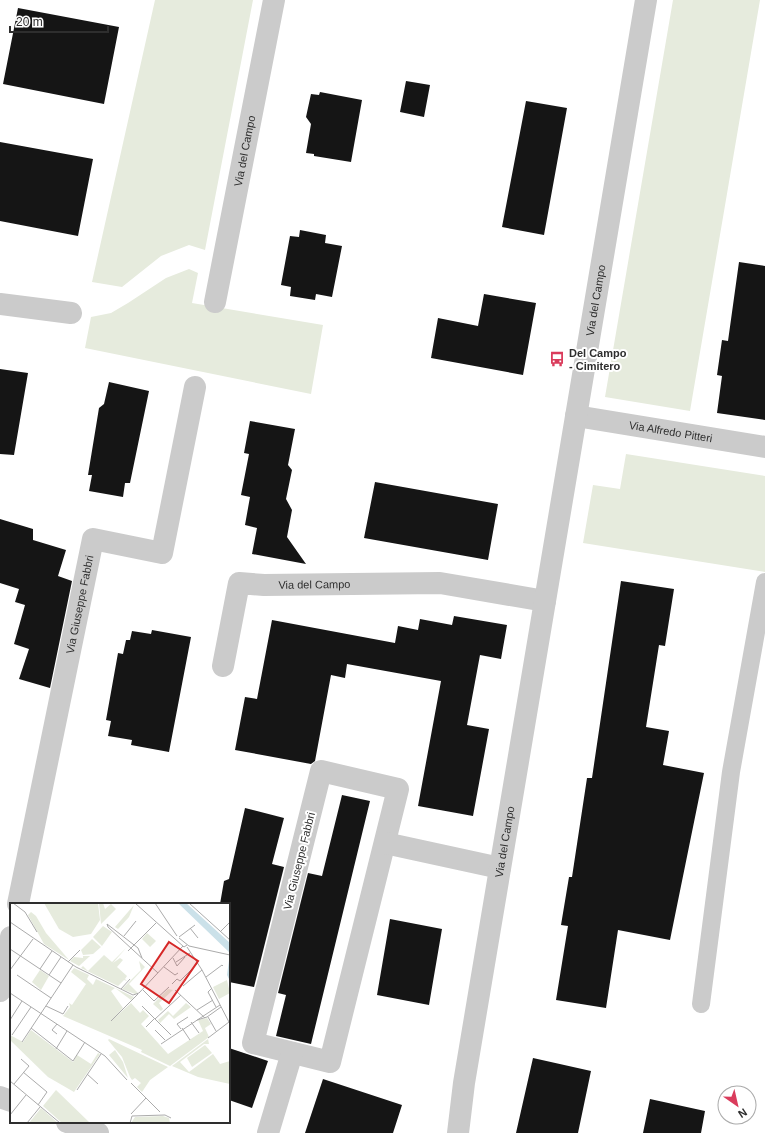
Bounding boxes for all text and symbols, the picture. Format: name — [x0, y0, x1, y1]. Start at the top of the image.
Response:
scale bar — [10, 8, 108, 34]
text: 20 m — [16, 15, 43, 29]
street label: Via del Campo — [232, 114, 257, 187]
street label: Via del Campo — [584, 264, 607, 337]
place label: Del Campo - Cimitero — [569, 347, 627, 372]
bus stop icon: Del Campo - Cimitero — [548, 350, 566, 368]
street label: Via Alfredo Pitteri — [628, 419, 713, 444]
street label: Via Giuseppe Fabbri — [64, 554, 96, 655]
street label: Via del Campo — [278, 578, 350, 591]
street label: Via del Campo — [493, 805, 516, 878]
street label: Via Giuseppe Fabbri — [281, 811, 317, 911]
inset map — [10, 903, 230, 1123]
north arrow — [717, 1085, 757, 1125]
text: N — [736, 1106, 749, 1121]

